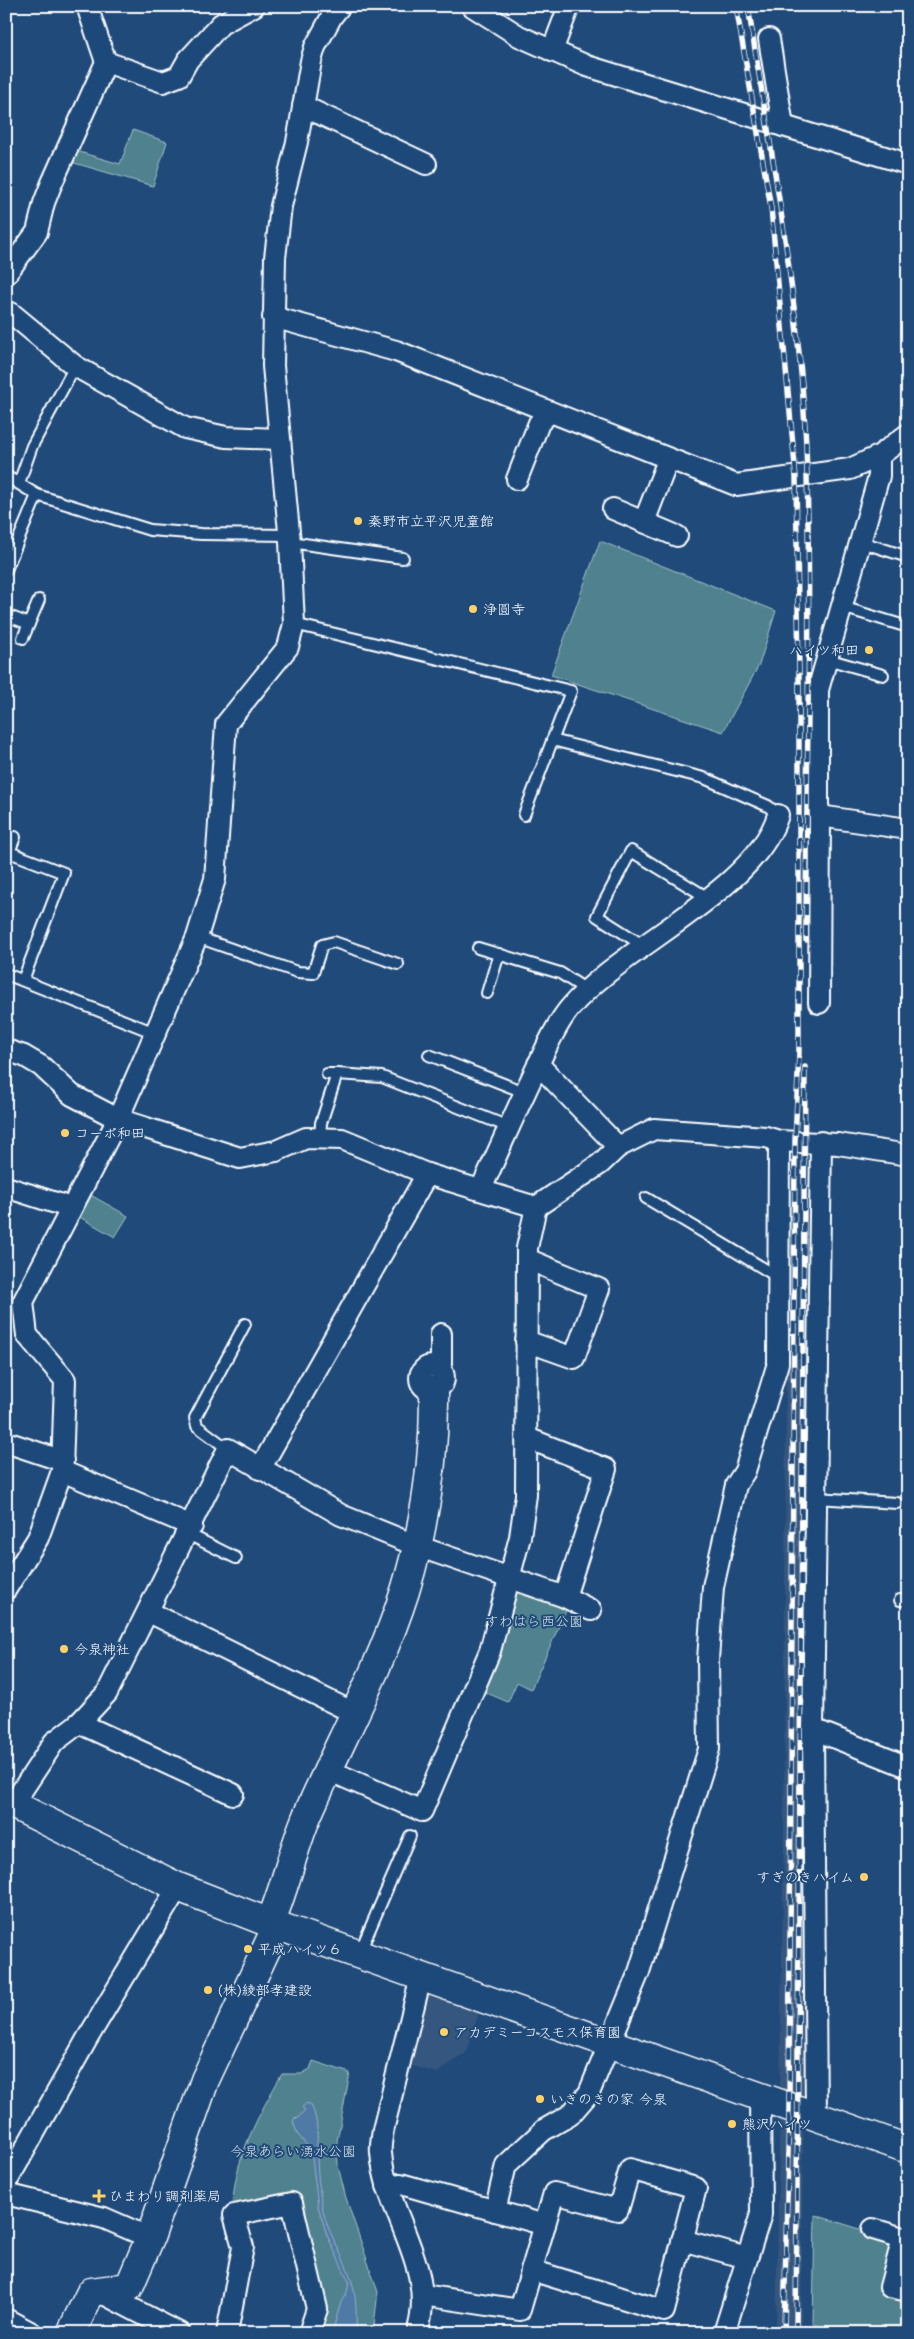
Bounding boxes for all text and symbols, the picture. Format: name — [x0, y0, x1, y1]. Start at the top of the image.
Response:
place label: 秦野市立平沢児童館 — [368, 513, 494, 530]
marker: 秦野市立平沢児童館 — [352, 515, 364, 527]
place label: 浄圓寺 — [483, 601, 525, 618]
marker: 浄圓寺 — [467, 603, 479, 615]
place label: ハイツ和田 — [789, 642, 859, 659]
marker: ハイツ和田 — [863, 644, 875, 656]
place label: コーポ和田 — [75, 1125, 145, 1142]
marker: コーポ和田 — [59, 1127, 71, 1139]
park label: すわはら西公園 — [485, 1613, 583, 1630]
place label: 今泉神社 — [74, 1641, 130, 1658]
marker: 今泉神社 — [58, 1643, 70, 1655]
place label: すぎのきハイム — [757, 1869, 854, 1886]
marker: すぎのきハイム — [858, 1871, 870, 1883]
place label: 平成ハイツ６ — [258, 1941, 342, 1958]
marker: 平成ハイツ６ — [242, 1943, 254, 1955]
place label: (株)綾部孝建設 — [218, 1982, 312, 1999]
marker: (株)綾部孝建設 — [202, 1984, 214, 1996]
place label: アカデミーコスモス保育園 — [454, 2024, 621, 2041]
marker: アカデミーコスモス保育園 — [438, 2026, 450, 2038]
place label: いきのきの家 今泉 — [550, 2091, 667, 2108]
marker: いきのきの家 今泉 — [534, 2093, 546, 2105]
place label: 熊沢ハイツ — [742, 2116, 812, 2133]
marker: 熊沢ハイツ — [726, 2118, 738, 2130]
park label: 今泉あらい湧水公園 — [230, 2143, 356, 2160]
place label: ひまわり調剤薬局 — [109, 2188, 221, 2205]
marker: ひまわり調剤薬局 — [93, 2190, 105, 2202]

